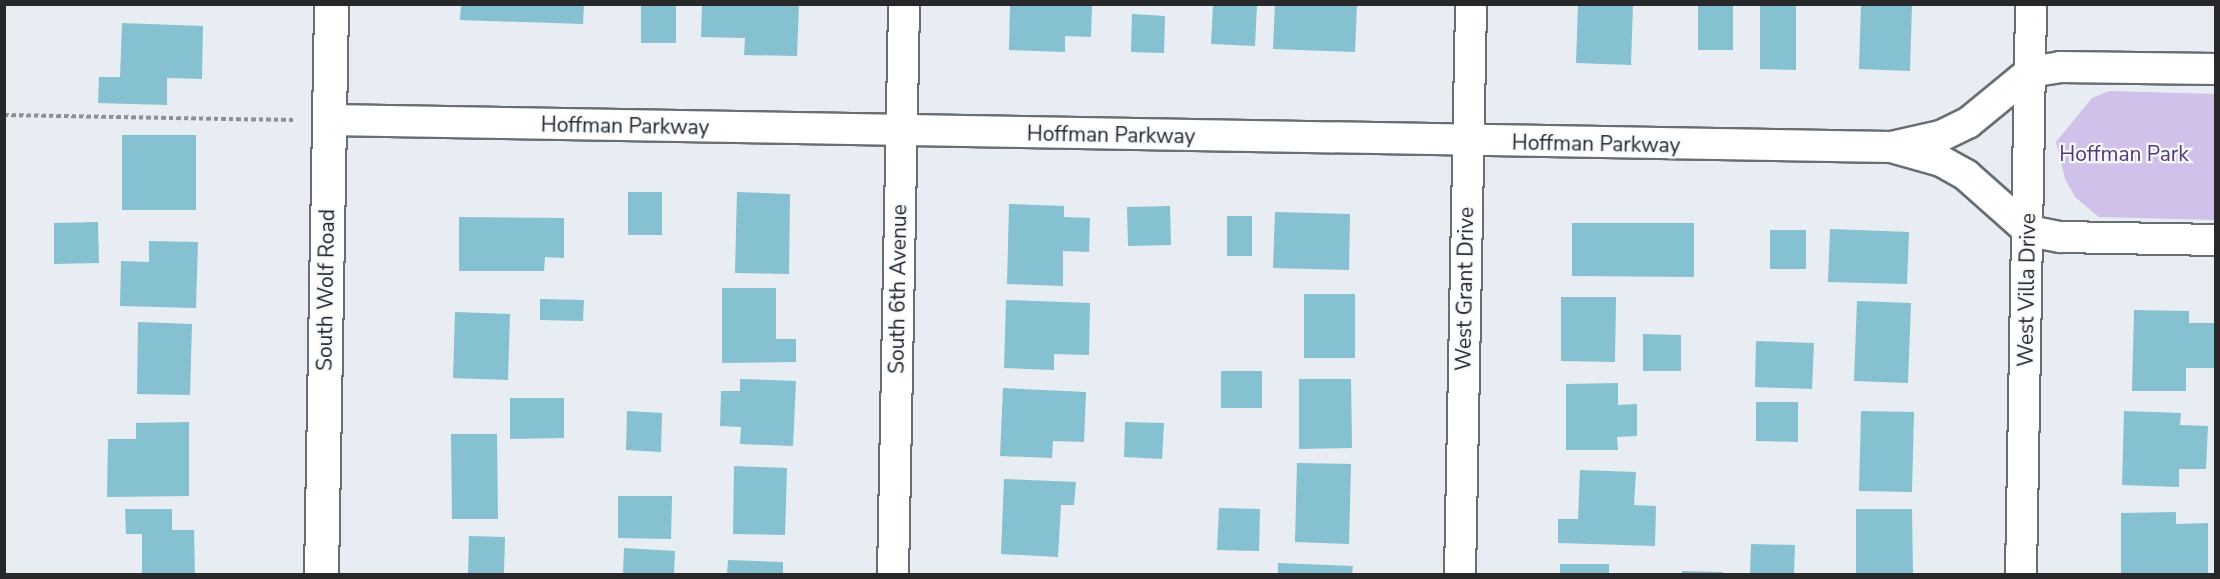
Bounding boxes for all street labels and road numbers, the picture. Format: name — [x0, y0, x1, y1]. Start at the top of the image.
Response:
street label: Hoffman Parkway — [541, 112, 709, 140]
street label: Hoffman Parkway — [1027, 121, 1195, 149]
street label: Hoffman Parkway — [1512, 130, 1680, 158]
street label: South 6th Avenue — [884, 204, 912, 374]
street label: West Grant Drive — [1451, 207, 1479, 371]
street label: South Wolf Road — [312, 209, 340, 371]
street label: West Villa Drive — [2013, 213, 2041, 367]

